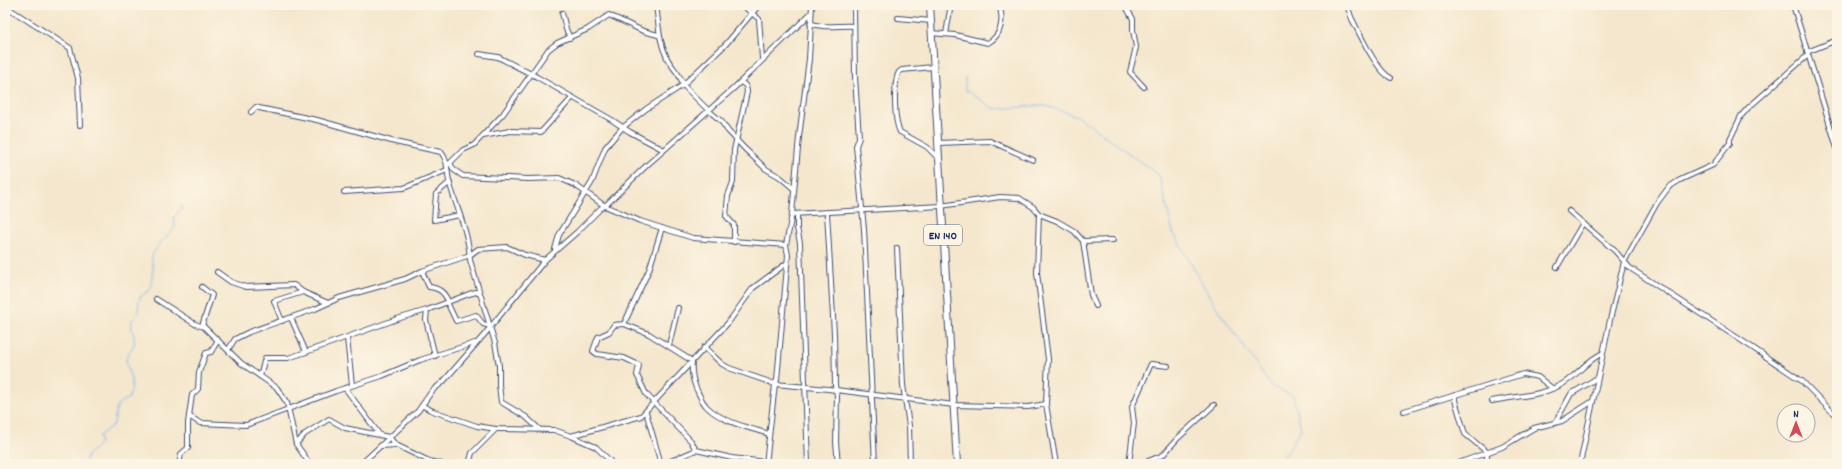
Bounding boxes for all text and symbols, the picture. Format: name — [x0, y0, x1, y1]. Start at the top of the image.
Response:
road number: EN 140 — [924, 225, 962, 245]
north arrow — [1776, 403, 1816, 443]
text: N — [1793, 407, 1799, 423]

